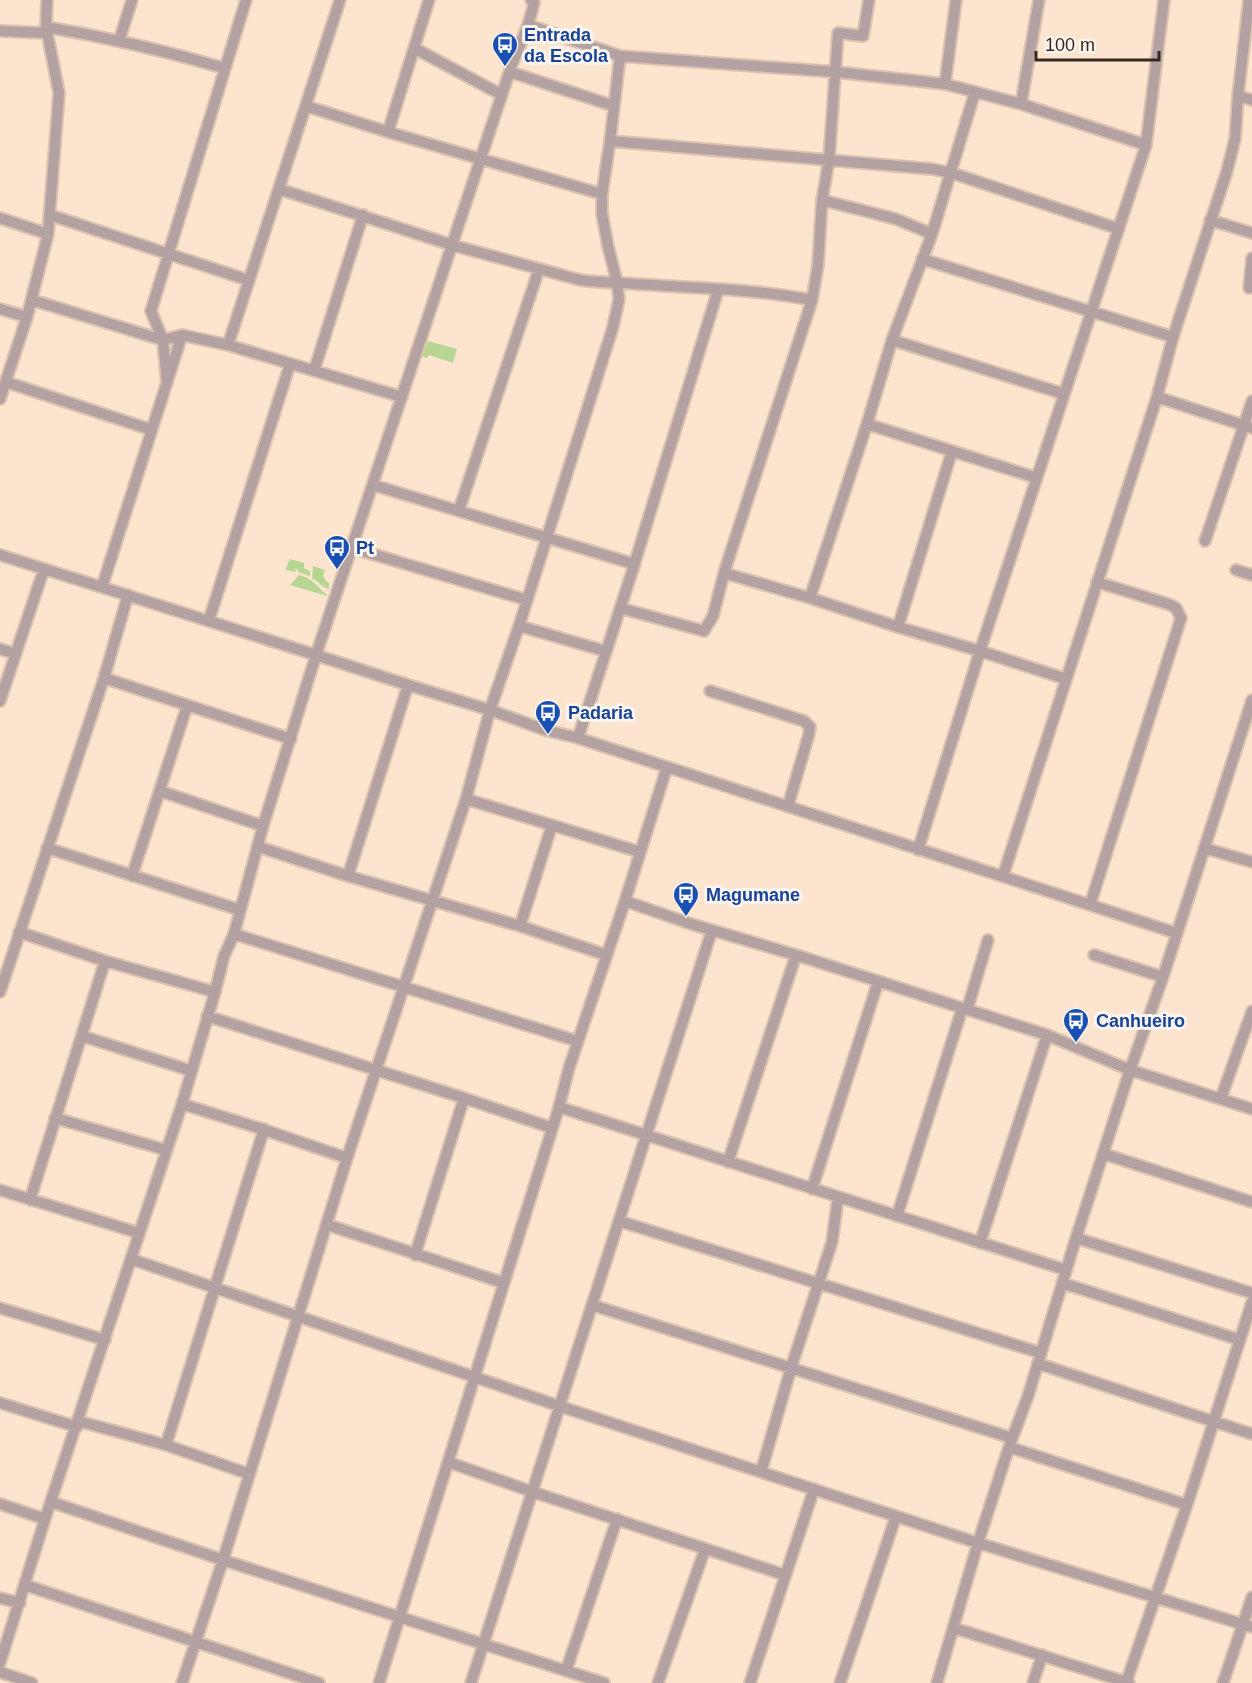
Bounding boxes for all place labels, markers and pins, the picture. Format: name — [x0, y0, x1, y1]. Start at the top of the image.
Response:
place label: Entrada da Escola — [524, 25, 609, 66]
bus stop icon: Entrada da Escola — [490, 30, 520, 68]
bus stop icon: Pt — [322, 533, 352, 571]
place label: Pt — [356, 538, 374, 558]
bus stop icon: Padaria — [533, 698, 563, 736]
place label: Padaria — [568, 703, 634, 723]
bus stop icon: Magumane — [671, 880, 701, 918]
place label: Magumane — [706, 885, 800, 905]
bus stop icon: Canhueiro — [1061, 1006, 1091, 1044]
place label: Canhueiro — [1096, 1011, 1185, 1031]

